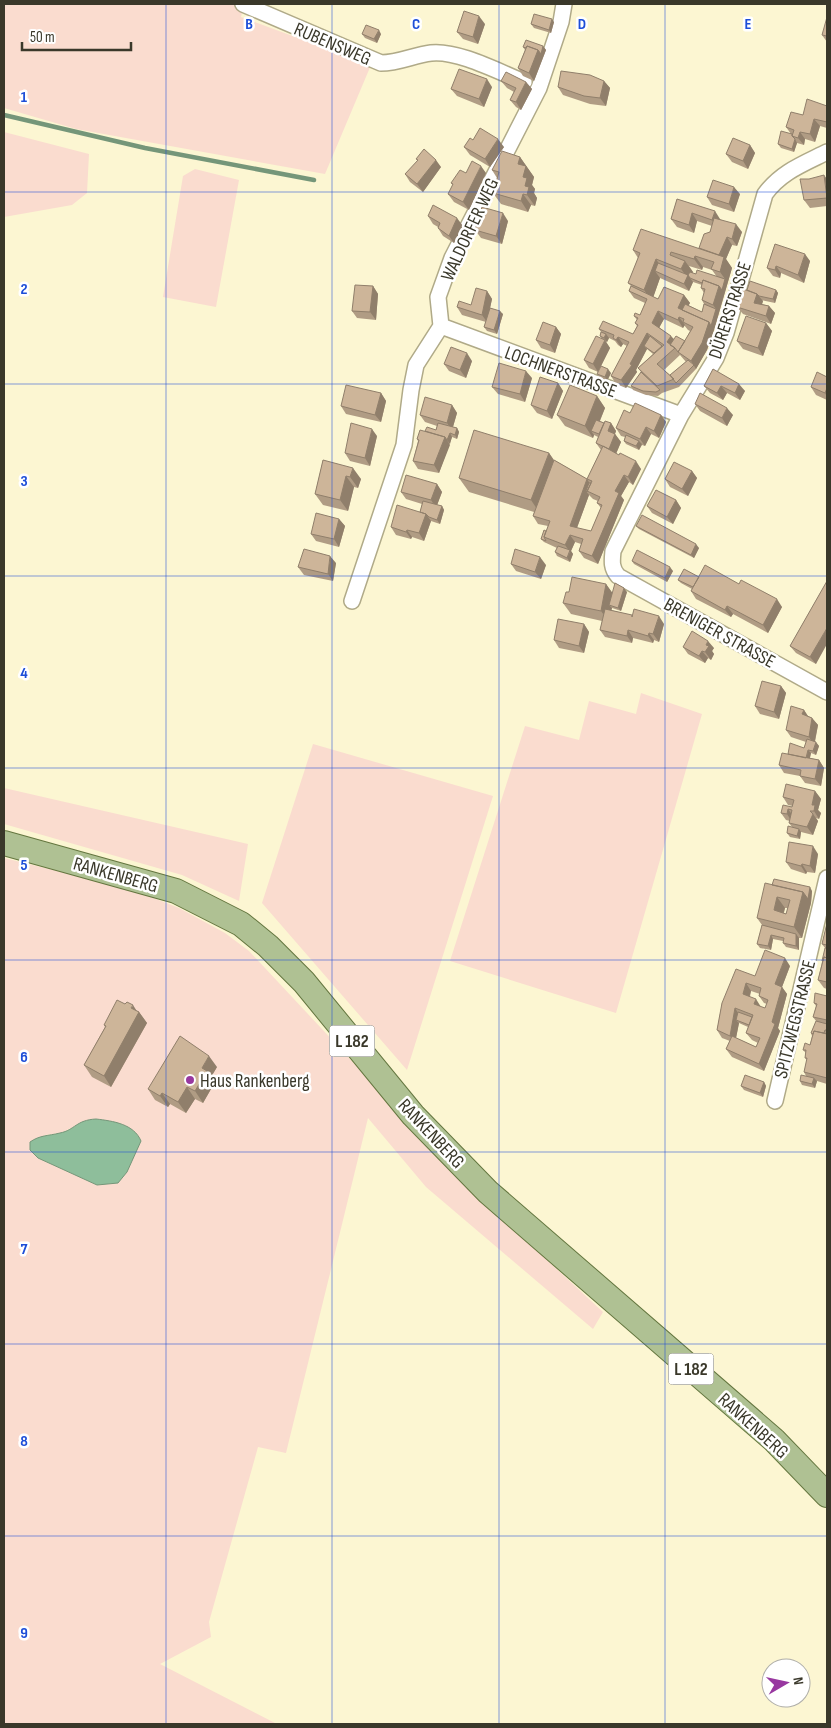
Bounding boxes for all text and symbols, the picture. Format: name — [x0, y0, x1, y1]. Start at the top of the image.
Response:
text: B — [245, 15, 253, 34]
text: C — [412, 15, 420, 34]
text: D — [578, 15, 586, 34]
text: E — [745, 15, 752, 34]
street label: RUBENSWEG — [290, 18, 374, 71]
scale bar — [22, 20, 131, 52]
text: 50 m — [30, 28, 55, 47]
text: 1 — [21, 88, 28, 107]
street label: WALDORFER WEG — [436, 174, 504, 285]
street label: DÜRERSTRASSE — [704, 259, 757, 362]
text: 2 — [20, 280, 28, 299]
street label: LOCHNERSTRASSE — [501, 342, 620, 403]
text: 3 — [20, 472, 28, 491]
street label: BRENIGER STRASSE — [659, 593, 779, 673]
text: 4 — [20, 664, 28, 683]
street label: RANKENBERG — [71, 852, 161, 898]
text: 5 — [20, 856, 28, 875]
street label: SPITZWEGSTRASSE — [770, 958, 821, 1081]
road number: L 182 — [330, 1026, 374, 1056]
text: 6 — [20, 1048, 28, 1067]
place label: Haus Rankenberg — [200, 1070, 310, 1093]
marker: Haus Rankenberg — [184, 1074, 196, 1086]
street label: RANKENBERG — [393, 1094, 469, 1174]
text: 7 — [21, 1240, 28, 1259]
road number: L 182 — [668, 1354, 714, 1385]
street label: RANKENBERG — [713, 1388, 793, 1464]
text: 8 — [20, 1432, 28, 1451]
text: 9 — [20, 1624, 28, 1643]
north arrow — [761, 1658, 811, 1708]
text: N — [789, 1676, 807, 1686]

